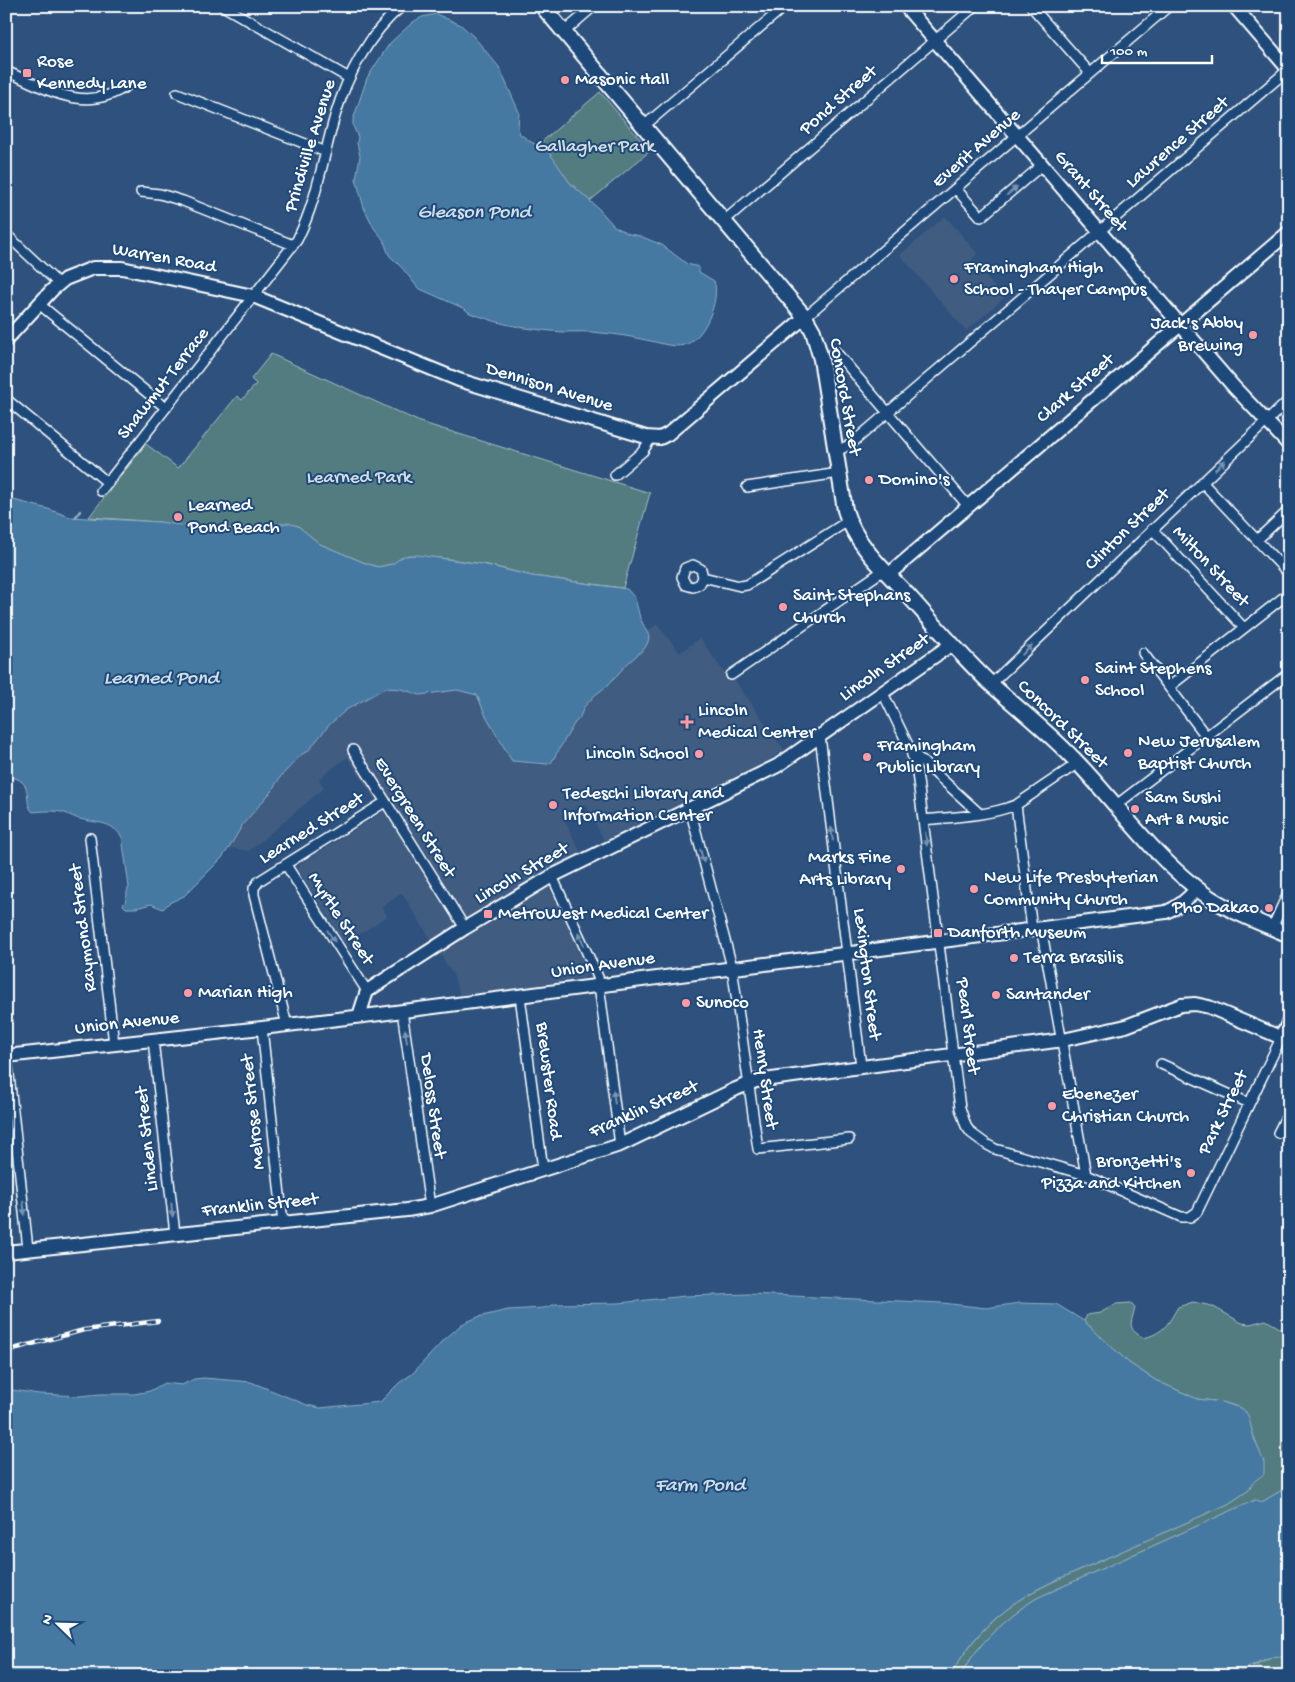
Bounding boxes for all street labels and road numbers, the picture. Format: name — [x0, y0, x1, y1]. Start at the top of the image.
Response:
street label: Pond Street — [795, 59, 884, 142]
street label: Prindiville Avenue — [280, 77, 342, 216]
street label: Lawrence Street — [1122, 90, 1236, 194]
street label: Everit Avenue — [928, 104, 1026, 194]
street label: Grant Street — [1048, 146, 1133, 239]
street label: Warren Road — [110, 239, 220, 280]
street label: Shawmut Terrace — [113, 323, 215, 445]
street label: Concord Street — [822, 337, 866, 460]
street label: Clark Street — [1032, 348, 1121, 429]
street label: Dennison Avenue — [481, 357, 616, 418]
street label: Clinton Street — [1081, 482, 1177, 576]
street label: Milton Street — [1166, 521, 1255, 614]
street label: Lincoln Street — [835, 627, 936, 707]
street label: Concord Street — [1011, 676, 1114, 776]
street label: Evergreen Street — [368, 753, 462, 885]
street label: Learned Street — [255, 786, 371, 870]
street label: Lincoln Street — [471, 837, 575, 910]
street label: Raymond Street — [64, 861, 103, 993]
street label: Myrtle Street — [301, 868, 380, 972]
street label: Lexington Street — [847, 907, 886, 1043]
street label: Union Avenue — [550, 947, 657, 985]
street label: Pearl Street — [950, 976, 985, 1078]
street label: Union Avenue — [74, 1007, 180, 1041]
street label: Brewster Road — [529, 1020, 567, 1143]
street label: Henry Street — [746, 1027, 783, 1133]
street label: Deloss Street — [413, 1050, 451, 1162]
street label: Melrose Street — [236, 1051, 271, 1171]
street label: Park Street — [1193, 1065, 1255, 1160]
street label: Franklin Street — [585, 1075, 704, 1145]
street label: Linden Street — [131, 1083, 165, 1193]
street label: Franklin Street — [200, 1188, 322, 1224]

